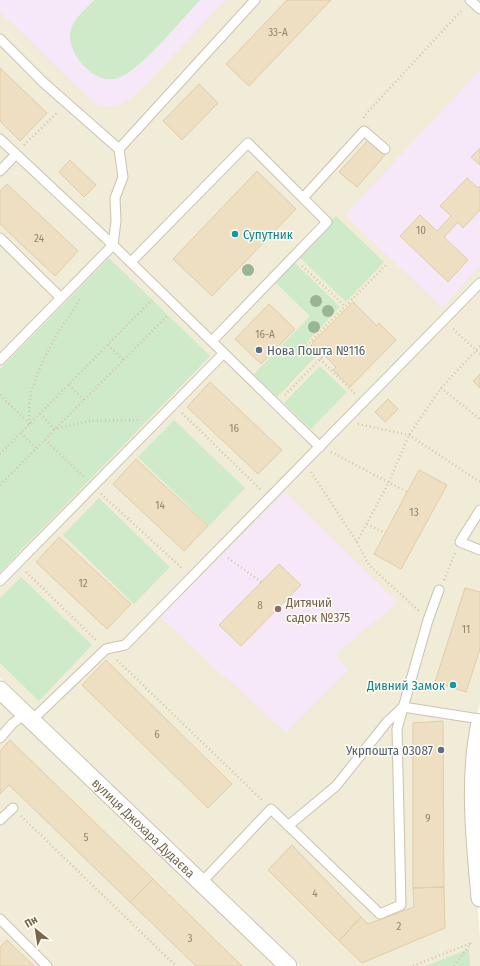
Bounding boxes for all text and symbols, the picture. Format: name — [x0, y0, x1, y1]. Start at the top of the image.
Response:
house number: 33-А — [268, 26, 288, 39]
house number: 10 — [416, 224, 426, 237]
place label: Супутник — [243, 227, 293, 242]
marker: Супутник — [230, 229, 240, 239]
house number: 24 — [34, 232, 45, 245]
house number: 16-А — [255, 328, 275, 341]
place label: Нова Пошта №116 — [267, 343, 365, 358]
marker: Нова Пошта №116 — [254, 345, 264, 355]
house number: 16 — [229, 422, 239, 435]
house number: 14 — [155, 499, 165, 512]
house number: 13 — [409, 506, 419, 519]
house number: 12 — [78, 577, 88, 590]
place label: Дитячий садок №375 — [285, 595, 350, 625]
house number: 8 — [257, 599, 263, 612]
marker: Дитячий садок №375 — [273, 604, 283, 614]
house number: 11 — [462, 623, 470, 636]
place label: Дивний Замок — [366, 678, 445, 693]
marker: Дивний Замок — [448, 680, 458, 690]
house number: 6 — [154, 728, 160, 741]
place label: Укрпошта 03087 — [345, 743, 433, 758]
marker: Укрпошта 03087 — [436, 745, 446, 755]
street label: вулиця Джохара Дудаєва — [89, 775, 198, 881]
house number: 9 — [425, 812, 431, 825]
house number: 5 — [83, 831, 89, 844]
house number: 4 — [312, 887, 318, 900]
north arrow — [16, 910, 56, 950]
text: Пн — [23, 913, 40, 931]
house number: 2 — [397, 920, 402, 933]
house number: 3 — [188, 932, 193, 945]

